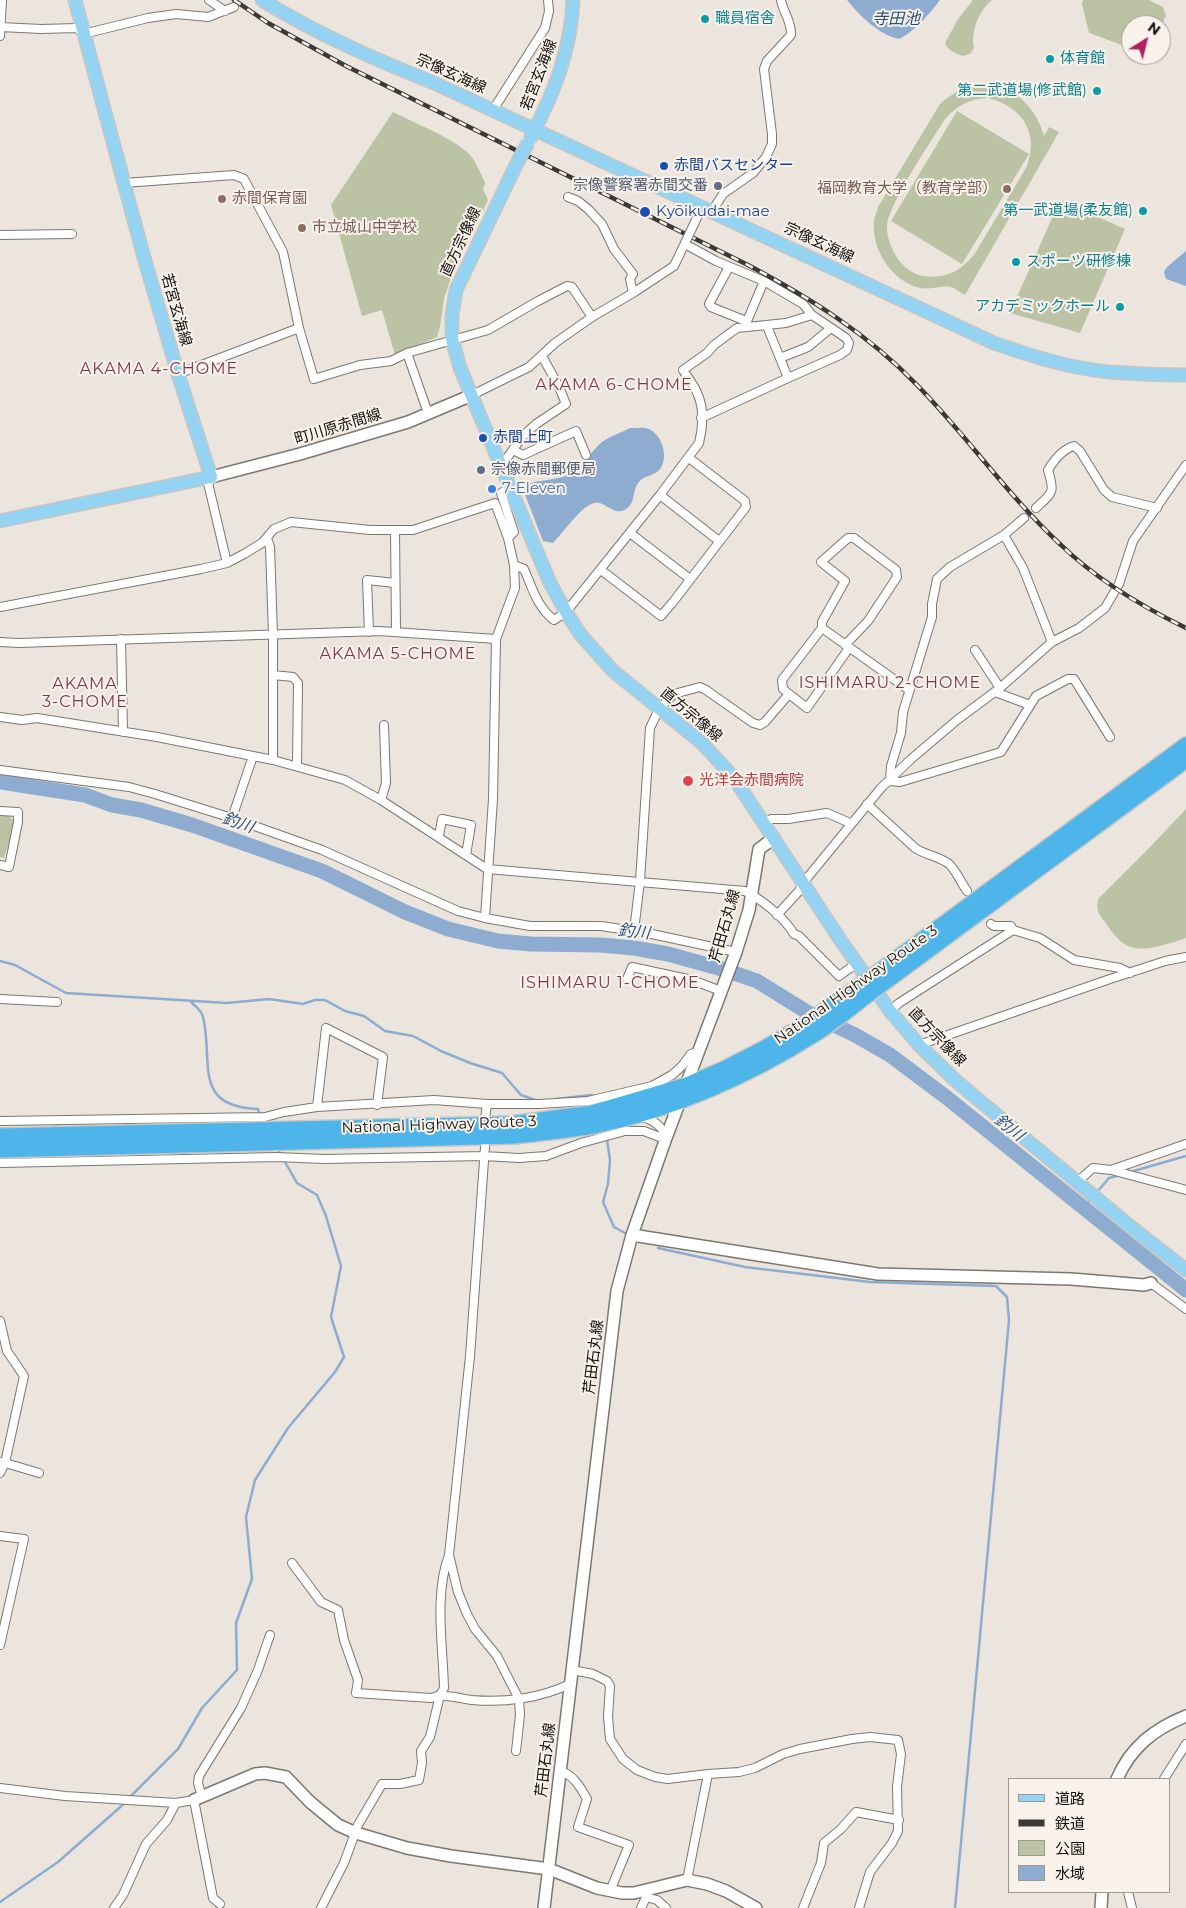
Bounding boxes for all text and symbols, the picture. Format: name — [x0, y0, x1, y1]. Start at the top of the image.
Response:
water label: 寺田池 — [872, 9, 920, 29]
place label: 職員宿舎 — [715, 10, 775, 28]
marker: 職員宿舎 — [699, 13, 711, 25]
north arrow — [1121, 15, 1171, 65]
text: N — [1144, 18, 1164, 39]
street label: 若宮玄海線 — [517, 37, 561, 113]
place label: 体育館 — [1060, 50, 1105, 68]
street label: 宗像玄海線 — [413, 51, 489, 97]
marker: 体育館 — [1044, 53, 1056, 65]
place label: 第二武道場(修武館) — [957, 82, 1087, 100]
marker: 第二武道場(修武館) — [1091, 85, 1103, 97]
place label: 赤間バスセンター — [674, 157, 794, 175]
marker: 赤間バスセンター — [658, 160, 670, 172]
place label: 宗像警察署赤間交番 — [573, 177, 708, 195]
marker: 宗像警察署赤間交番 — [712, 180, 724, 192]
place label: 福岡教育大学（教育学部） — [817, 180, 997, 198]
marker: 福岡教育大学（教育学部） — [1001, 183, 1013, 195]
place label: 赤間保育園 — [232, 190, 307, 208]
marker: 赤間保育園 — [216, 193, 228, 205]
place label: 第一武道場(柔友館) — [1003, 202, 1133, 220]
place label: Kyōikudai-mae — [656, 203, 770, 221]
street label: 直方宗像線 — [437, 204, 485, 280]
marker: Kyōikudai-mae — [638, 205, 652, 219]
marker: 第一武道場(柔友館) — [1137, 205, 1149, 217]
place label: 市立城山中学校 — [312, 219, 417, 237]
street label: 宗像玄海線 — [781, 219, 857, 267]
marker: 市立城山中学校 — [296, 222, 308, 234]
place label: スポーツ研修棟 — [1026, 253, 1131, 271]
marker: スポーツ研修棟 — [1010, 256, 1022, 268]
street label: 若宮玄海線 — [157, 271, 195, 349]
place label: アカデミックホール — [975, 298, 1110, 316]
marker: アカデミックホール — [1114, 301, 1126, 313]
district label: AKAMA 4-CHOME — [78, 359, 240, 379]
district label: AKAMA 6-CHOME — [534, 375, 694, 395]
street label: 町川原赤間線 — [292, 405, 384, 449]
place label: 赤間上町 — [493, 429, 553, 447]
marker: 赤間上町 — [477, 432, 489, 444]
place label: 宗像赤間郵便局 — [491, 461, 596, 479]
marker: 宗像赤間郵便局 — [475, 464, 487, 476]
place label: 7-Eleven — [502, 480, 566, 498]
marker: 7-Eleven — [486, 483, 498, 495]
district label: AKAMA 5-CHOME — [318, 644, 478, 664]
district label: ISHIMARU 2-CHOME — [797, 673, 983, 693]
district label: AKAMA 3-CHOME — [41, 674, 129, 712]
street label: 直方宗像線 — [656, 684, 726, 746]
place label: 光洋会赤間病院 — [699, 772, 804, 790]
marker: 光洋会赤間病院 — [681, 774, 695, 788]
water label: 釣川 — [220, 809, 256, 837]
street label: 芹田石丸線 — [706, 887, 744, 965]
water label: 釣川 — [617, 921, 651, 943]
street label: National Highway Route 3 — [771, 922, 941, 1048]
district label: ISHIMARU 1-CHOME — [518, 973, 702, 993]
street label: 直方宗像線 — [904, 1004, 970, 1070]
water label: 釣川 — [990, 1111, 1028, 1145]
street label: National Highway Route 3 — [341, 1113, 537, 1137]
street label: 芹田石丸線 — [580, 1319, 608, 1395]
street label: 芹田石丸線 — [532, 1722, 560, 1798]
legend — [1008, 1778, 1171, 1893]
text: 道路 — [1055, 1789, 1085, 1808]
text: 鉄道 — [1055, 1814, 1085, 1833]
text: 公園 — [1055, 1839, 1085, 1858]
text: 水域 — [1055, 1864, 1085, 1883]

